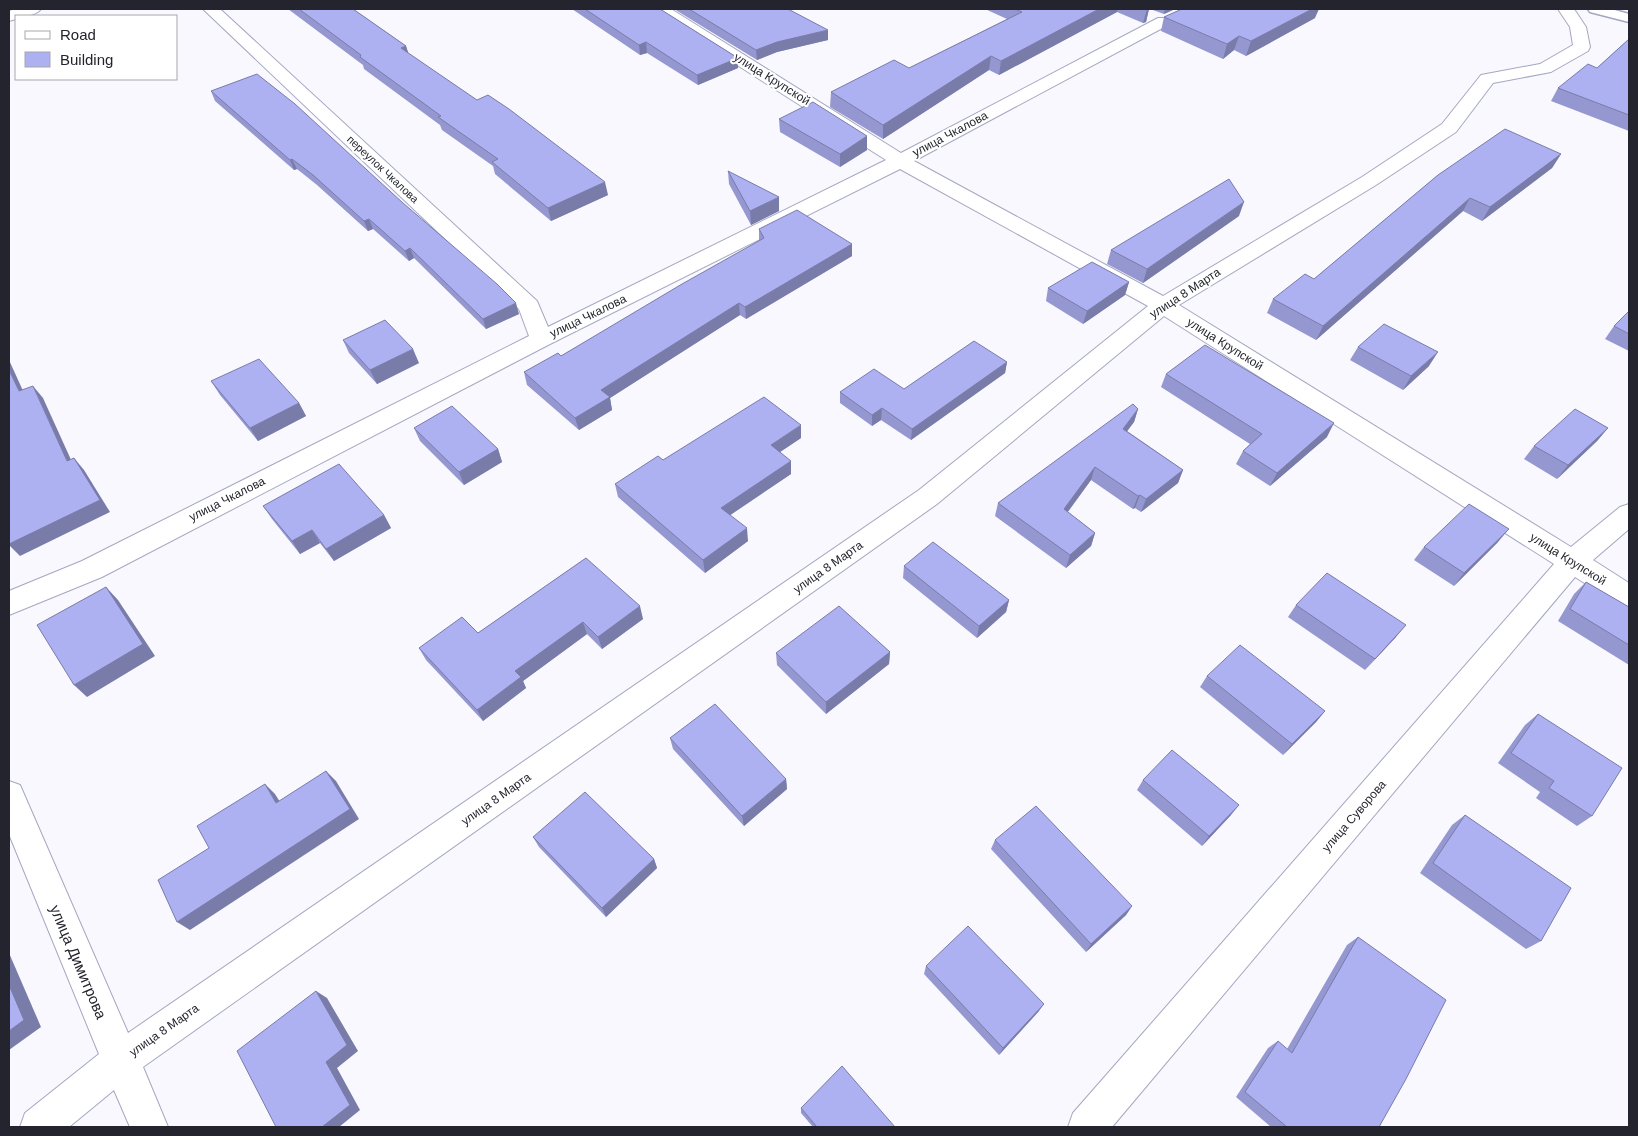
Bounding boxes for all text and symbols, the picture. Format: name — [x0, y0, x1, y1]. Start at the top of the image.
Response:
legend — [15, 15, 178, 80]
text: Road — [60, 26, 96, 43]
street label: улица Крупской — [731, 50, 813, 108]
text: Building — [60, 51, 113, 68]
street label: улица Чкалова — [910, 108, 990, 160]
street label: переулок Чкалова — [345, 133, 422, 206]
street label: улица 8 Марта — [1147, 265, 1223, 321]
street label: улица Чкалова — [548, 291, 629, 341]
street label: улица Крупской — [1184, 315, 1266, 373]
street label: улица Чкалова — [187, 474, 268, 524]
street label: улица Крупской — [1527, 530, 1609, 588]
street label: улица 8 Марта — [791, 538, 866, 596]
street label: улица 8 Марта — [459, 770, 534, 828]
street label: улица Суворова — [1319, 777, 1389, 855]
street label: улица Димитрова — [47, 902, 110, 1022]
street label: улица 8 Марта — [127, 1001, 202, 1059]

